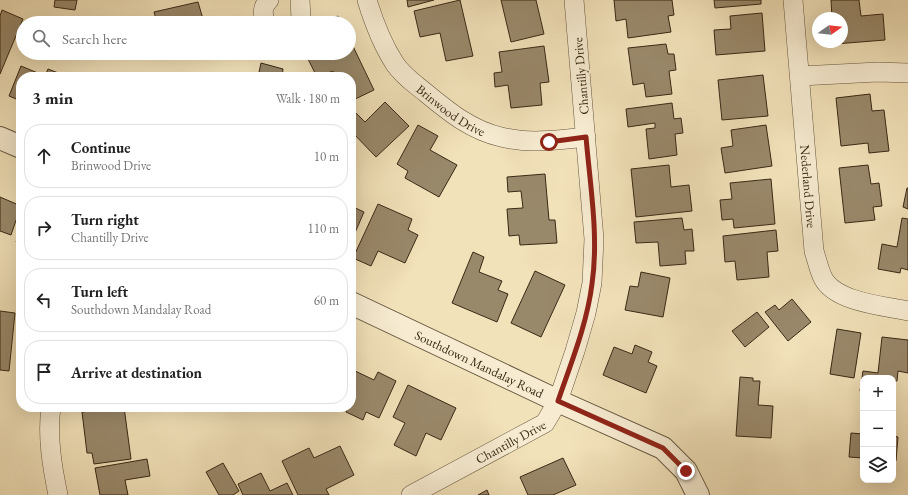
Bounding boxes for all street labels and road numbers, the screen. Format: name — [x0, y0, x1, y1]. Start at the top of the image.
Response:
street label: Chantilly Drive — [569, 37, 593, 115]
street label: Brinwood Drive — [413, 80, 488, 140]
street label: Nederland Drive — [797, 144, 821, 229]
street label: Southdown Mandalay Road — [412, 326, 547, 402]
street label: Chantilly Drive — [472, 416, 549, 467]

